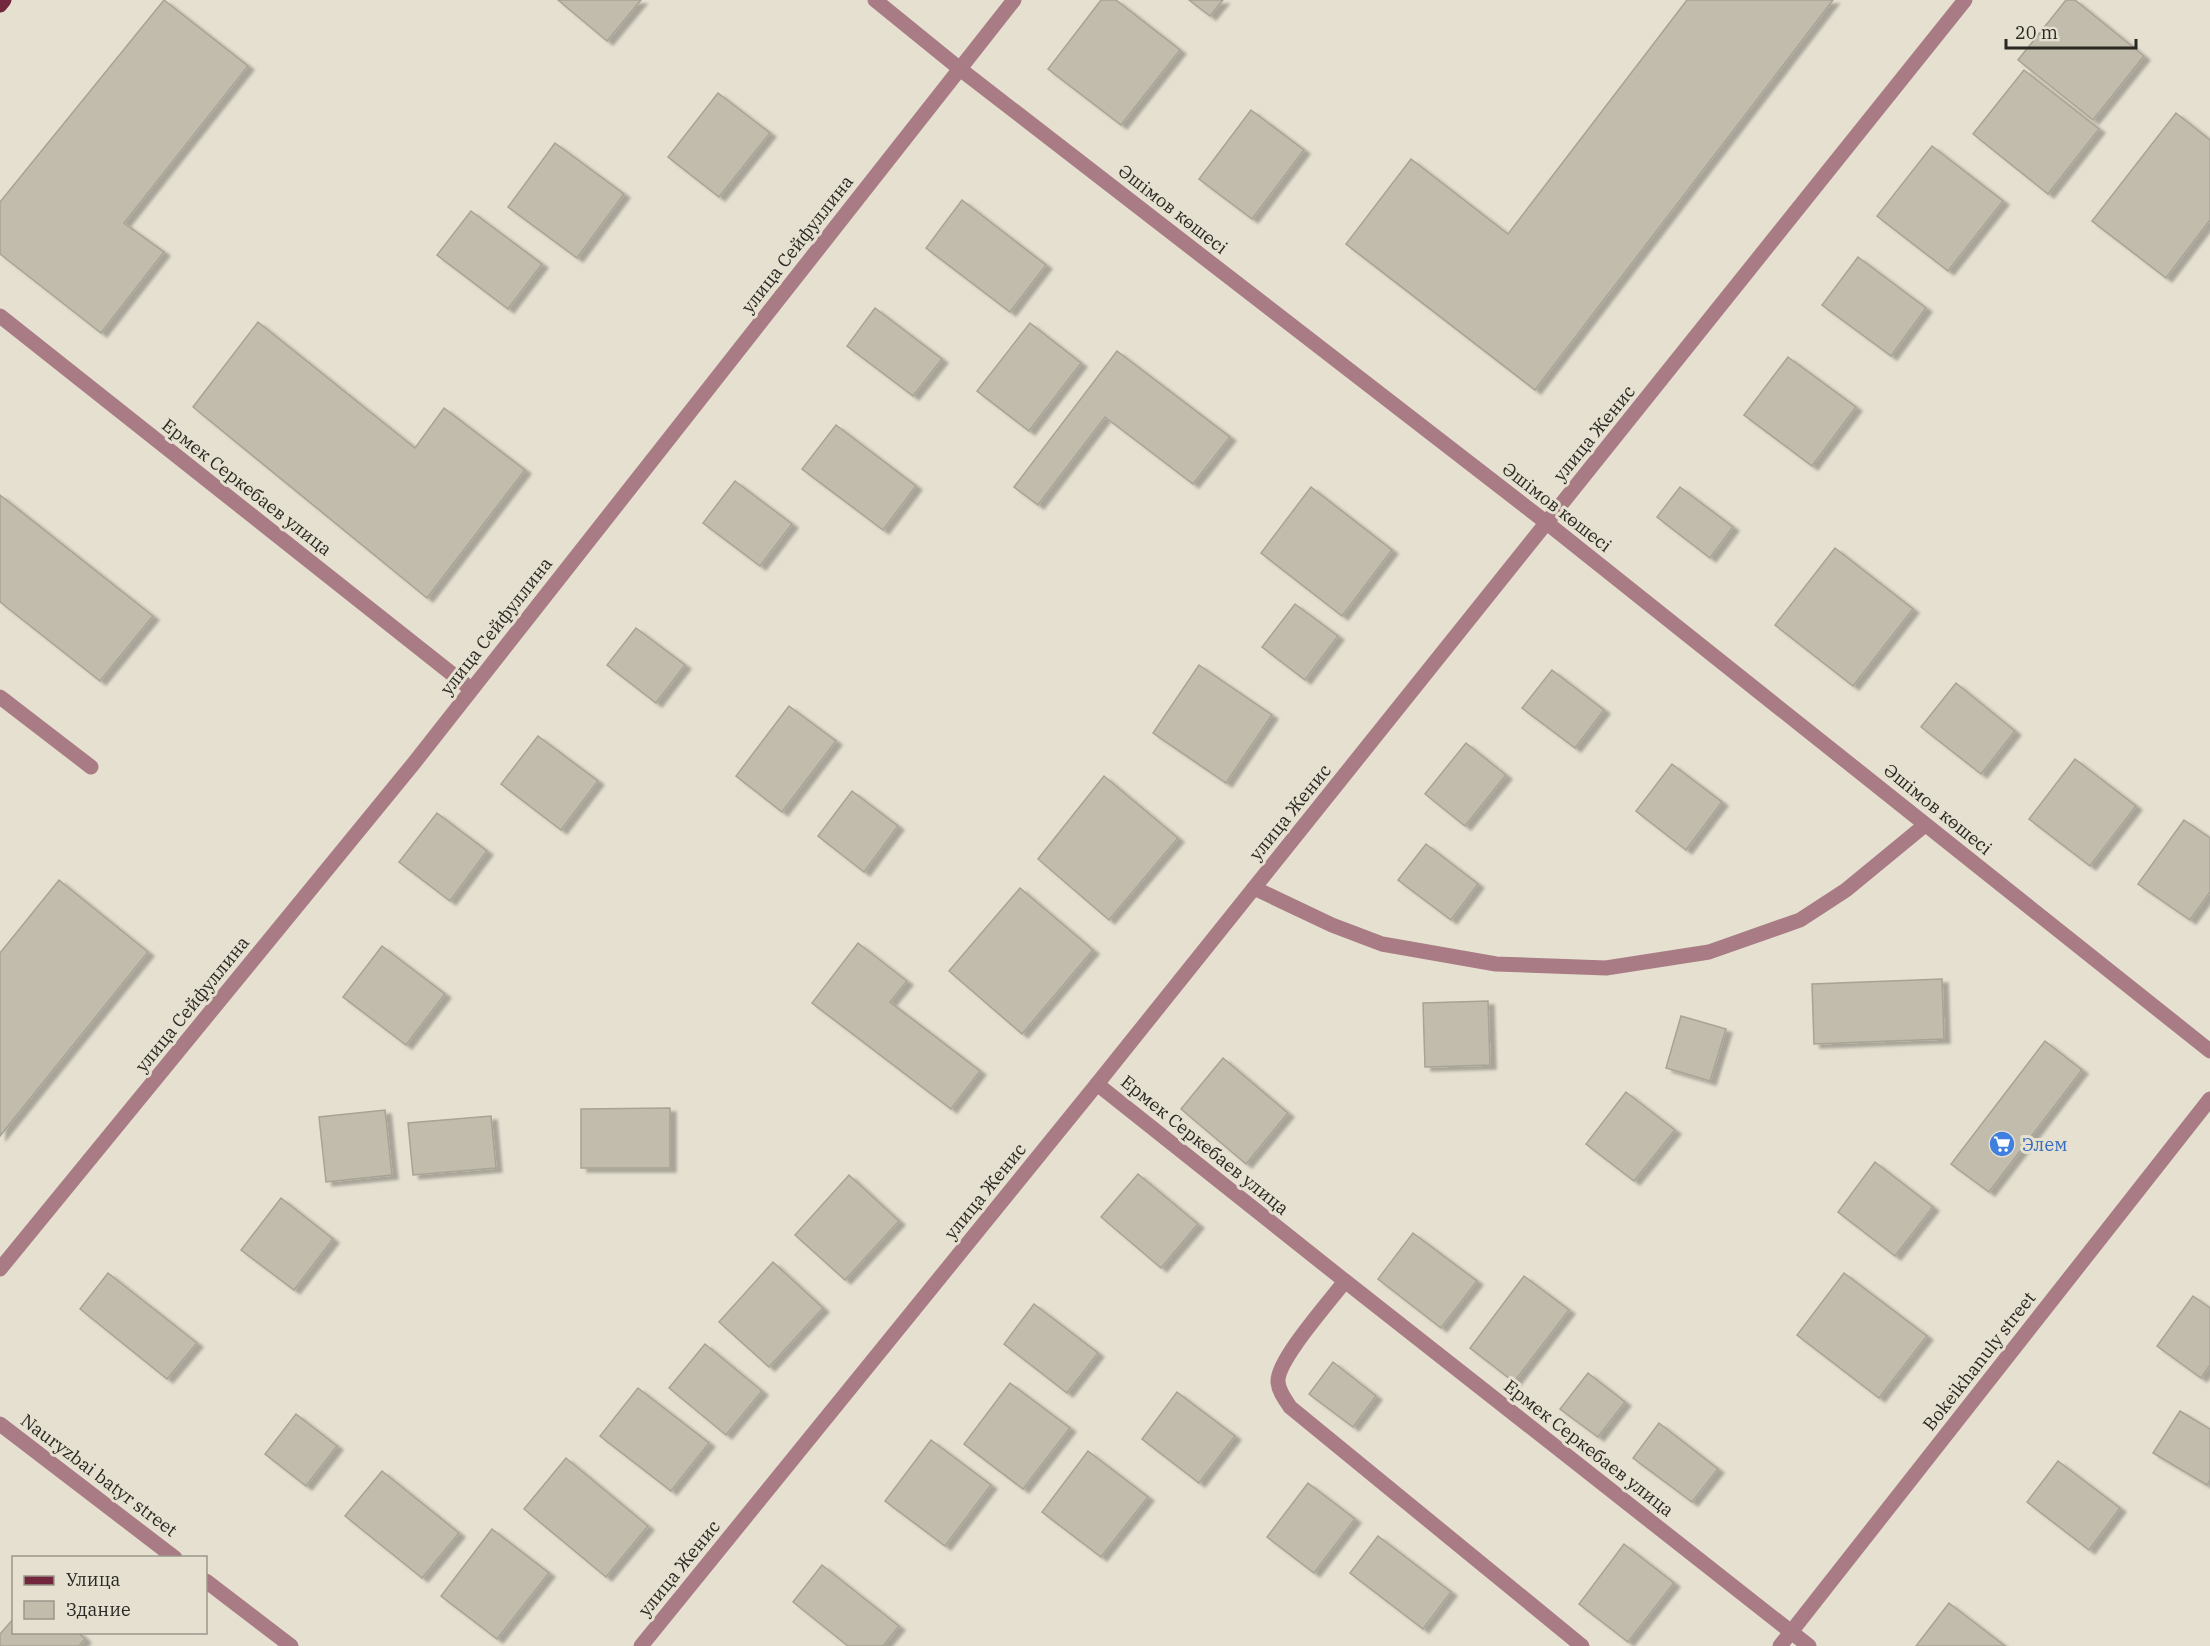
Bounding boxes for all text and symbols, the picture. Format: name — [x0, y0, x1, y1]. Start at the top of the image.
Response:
scale bar — [2006, 12, 2136, 50]
text: 20 m — [2015, 21, 2058, 44]
street label: Әшімов көшесі — [1114, 159, 1233, 259]
street label: улица Сейфуллина — [736, 170, 858, 317]
street label: улица Женис — [1548, 380, 1640, 486]
street label: Ермек Серкебаев улица — [157, 413, 337, 561]
street label: Әшімов көшесі — [1498, 457, 1617, 557]
street label: улица Сейфуллина — [435, 552, 557, 699]
street label: Әшімов көшесі — [1879, 758, 1997, 860]
street label: улица Женис — [1244, 759, 1336, 865]
street label: улица Сейфуллина — [130, 931, 254, 1077]
street label: Ермек Серкебаев улица — [1116, 1070, 1294, 1220]
supermarket icon: Элем — [1987, 1129, 2017, 1159]
place label: Элем — [2022, 1133, 2068, 1156]
street label: улица Женис — [939, 1138, 1031, 1244]
street label: Bokeikhanuly street — [1918, 1287, 2040, 1435]
street label: Ермек Серкебаев улица — [1499, 1374, 1679, 1522]
street label: Nauryzbai batyr street — [16, 1409, 182, 1541]
street label: улица Женис — [633, 1515, 725, 1621]
legend — [12, 1556, 207, 1634]
text: Улица — [66, 1568, 121, 1591]
text: Здание — [66, 1598, 131, 1621]

